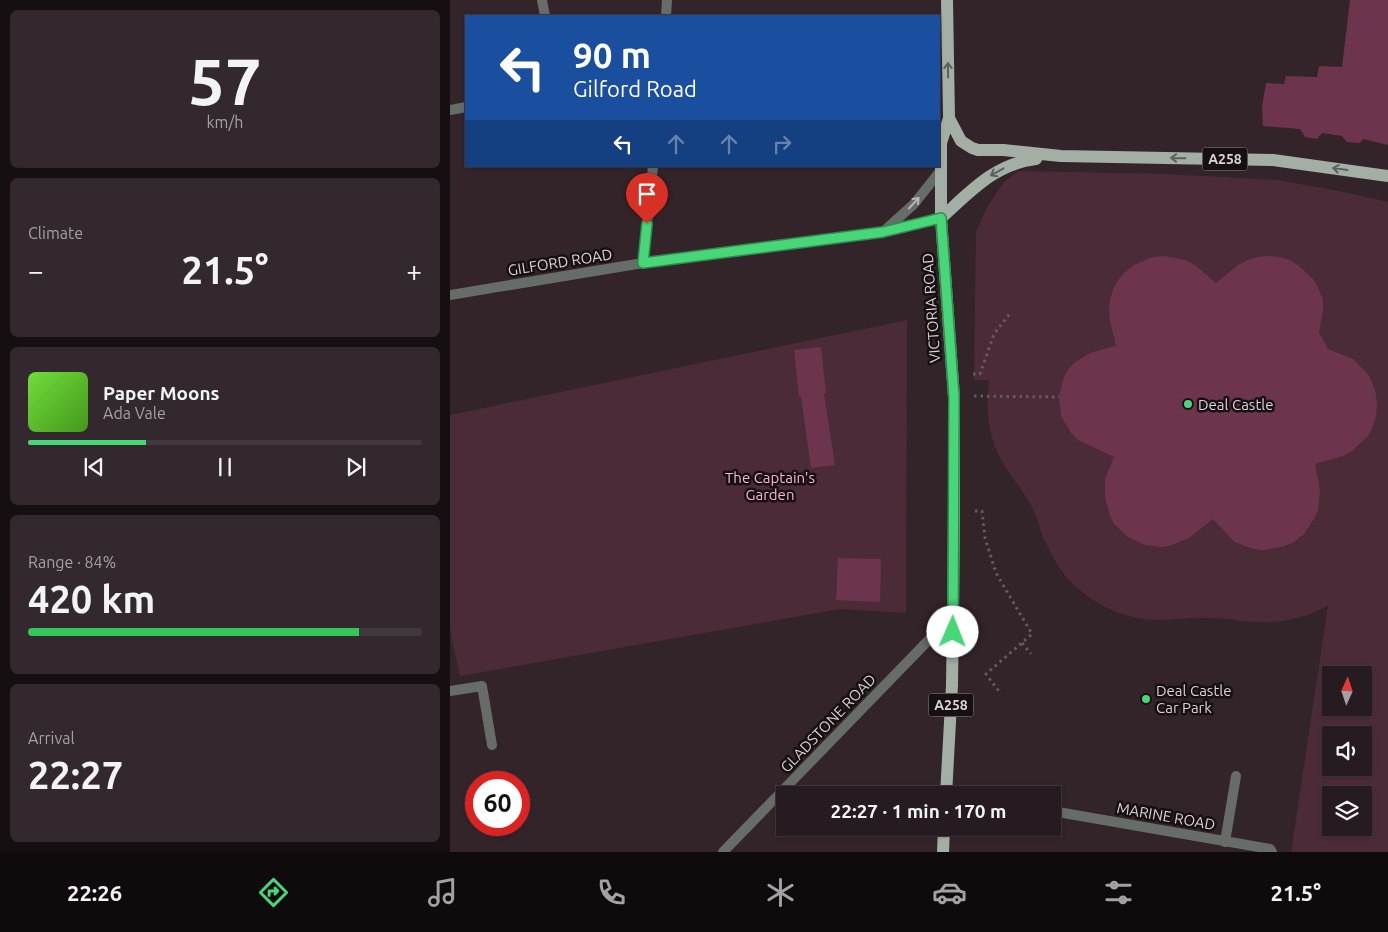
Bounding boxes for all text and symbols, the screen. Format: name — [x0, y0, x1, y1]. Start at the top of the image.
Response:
icon: left — [490, 35, 555, 100]
text: 90 m — [573, 35, 651, 75]
text: 57 — [188, 44, 262, 117]
one-way arrow — [943, 62, 953, 78]
text: Gilford Road — [573, 76, 697, 101]
text: km/h — [207, 113, 243, 131]
icon: left — [609, 130, 637, 158]
icon: ahead — [662, 130, 690, 158]
icon: ahead — [715, 130, 743, 158]
icon: right — [768, 130, 796, 158]
road number: A258 — [1202, 148, 1248, 170]
one-way arrow — [1170, 153, 1186, 163]
one-way arrow — [1332, 164, 1348, 174]
one-way arrow — [990, 167, 1005, 177]
pin — [626, 173, 668, 224]
icon: arrive — [633, 180, 661, 208]
one-way arrow — [908, 196, 920, 209]
text: Climate — [28, 224, 83, 242]
street label: GILFORD ROAD — [507, 245, 613, 279]
text: 21.5° — [181, 249, 269, 291]
street label: VICTORIA ROAD — [919, 252, 943, 364]
text: − — [28, 255, 44, 286]
text: + — [406, 255, 422, 286]
text: Paper Moons — [103, 382, 220, 404]
place label: Deal Castle — [1198, 396, 1273, 413]
marker: Deal Castle — [1182, 398, 1194, 410]
text: Ada Vale — [103, 404, 166, 422]
icon: previous — [80, 453, 108, 481]
icon: pause — [211, 453, 239, 481]
icon: next — [342, 453, 370, 481]
park label: The Captain's Garden — [725, 469, 815, 503]
text: Range · 84% — [28, 553, 116, 571]
text: 420 km — [28, 578, 155, 620]
position arrow — [926, 605, 978, 657]
north arrow — [1322, 666, 1372, 716]
map controls — [1322, 666, 1372, 836]
street label: GLADSTONE ROAD — [777, 670, 879, 776]
place label: Deal Castle Car Park — [1156, 682, 1231, 716]
marker: Deal Castle Car Park — [1140, 693, 1152, 705]
road number: A258 — [928, 694, 974, 716]
button: sound — [1322, 726, 1372, 776]
text: Arrival — [28, 729, 75, 747]
text: 22:27 — [28, 754, 123, 796]
speed limit sign: 60 — [465, 771, 530, 836]
button: layers — [1322, 786, 1372, 836]
street label: MARINE ROAD — [1115, 799, 1217, 833]
text: 22:27 · 1 min · 170 m — [831, 800, 1006, 822]
icon: directions — [256, 875, 291, 910]
icon: music — [425, 875, 460, 910]
icon: phone — [594, 875, 629, 910]
icon: climate — [763, 875, 798, 910]
icon: car — [932, 875, 967, 910]
icon: filters — [1101, 875, 1136, 910]
text: 22:26 — [67, 880, 122, 905]
text: 21.5° — [1271, 880, 1321, 905]

